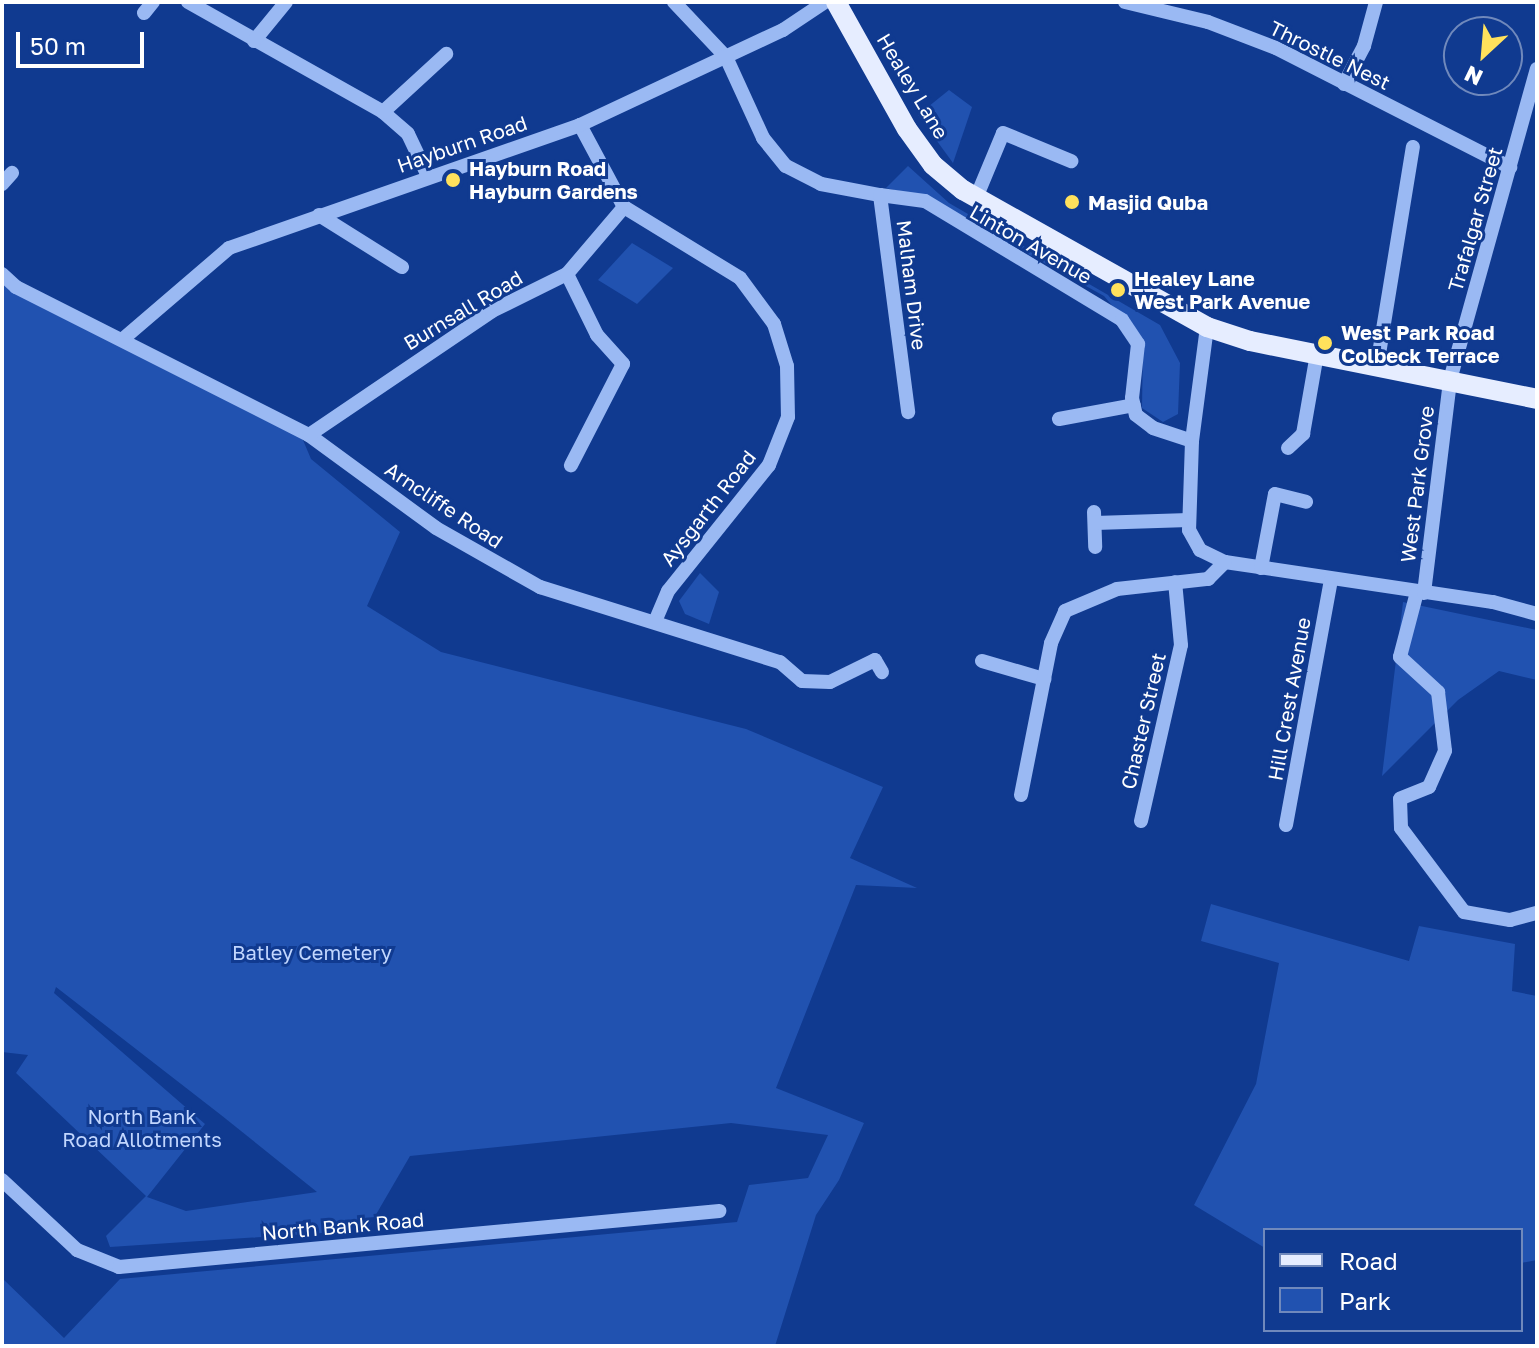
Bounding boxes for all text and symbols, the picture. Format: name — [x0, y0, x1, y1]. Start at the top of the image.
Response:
street label: Throstle Nest — [1266, 15, 1394, 95]
scale bar — [20, 16, 148, 66]
north arrow — [1443, 16, 1523, 96]
street label: Healey Lane — [872, 29, 954, 143]
text: 50 m — [30, 31, 86, 60]
text: N — [1460, 60, 1487, 92]
street label: Hayburn Road — [394, 111, 530, 177]
street label: Trafalgar Street — [1443, 144, 1507, 294]
place label: Hayburn Road Hayburn Gardens — [469, 156, 638, 203]
marker: Hayburn Road Hayburn Gardens — [444, 171, 462, 189]
place label: Masjid Quba — [1088, 190, 1208, 214]
marker: Masjid Quba — [1063, 193, 1081, 211]
street label: Linton Avenue — [966, 199, 1096, 289]
street label: Malham Drive — [892, 219, 932, 351]
street label: Burnsall Road — [399, 265, 527, 355]
place label: Healey Lane West Park Avenue — [1134, 266, 1310, 313]
marker: Healey Lane West Park Avenue — [1109, 281, 1127, 299]
place label: West Park Road Colbeck Terrace — [1341, 320, 1499, 367]
marker: West Park Road Colbeck Terrace — [1316, 334, 1334, 352]
street label: West Park Grove — [1395, 404, 1439, 564]
street label: Aysgarth Road — [655, 445, 761, 571]
street label: Arncliffe Road — [381, 457, 507, 553]
street label: Hill Crest Avenue — [1263, 615, 1315, 783]
street label: Chaster Street — [1116, 650, 1170, 792]
park label: Batley Cemetery — [232, 940, 392, 964]
park label: North Bank Road Allotments — [62, 1105, 222, 1152]
street label: North Bank Road — [261, 1207, 425, 1245]
legend — [1263, 1228, 1523, 1332]
text: Road — [1339, 1246, 1398, 1275]
text: Park — [1339, 1286, 1391, 1315]

